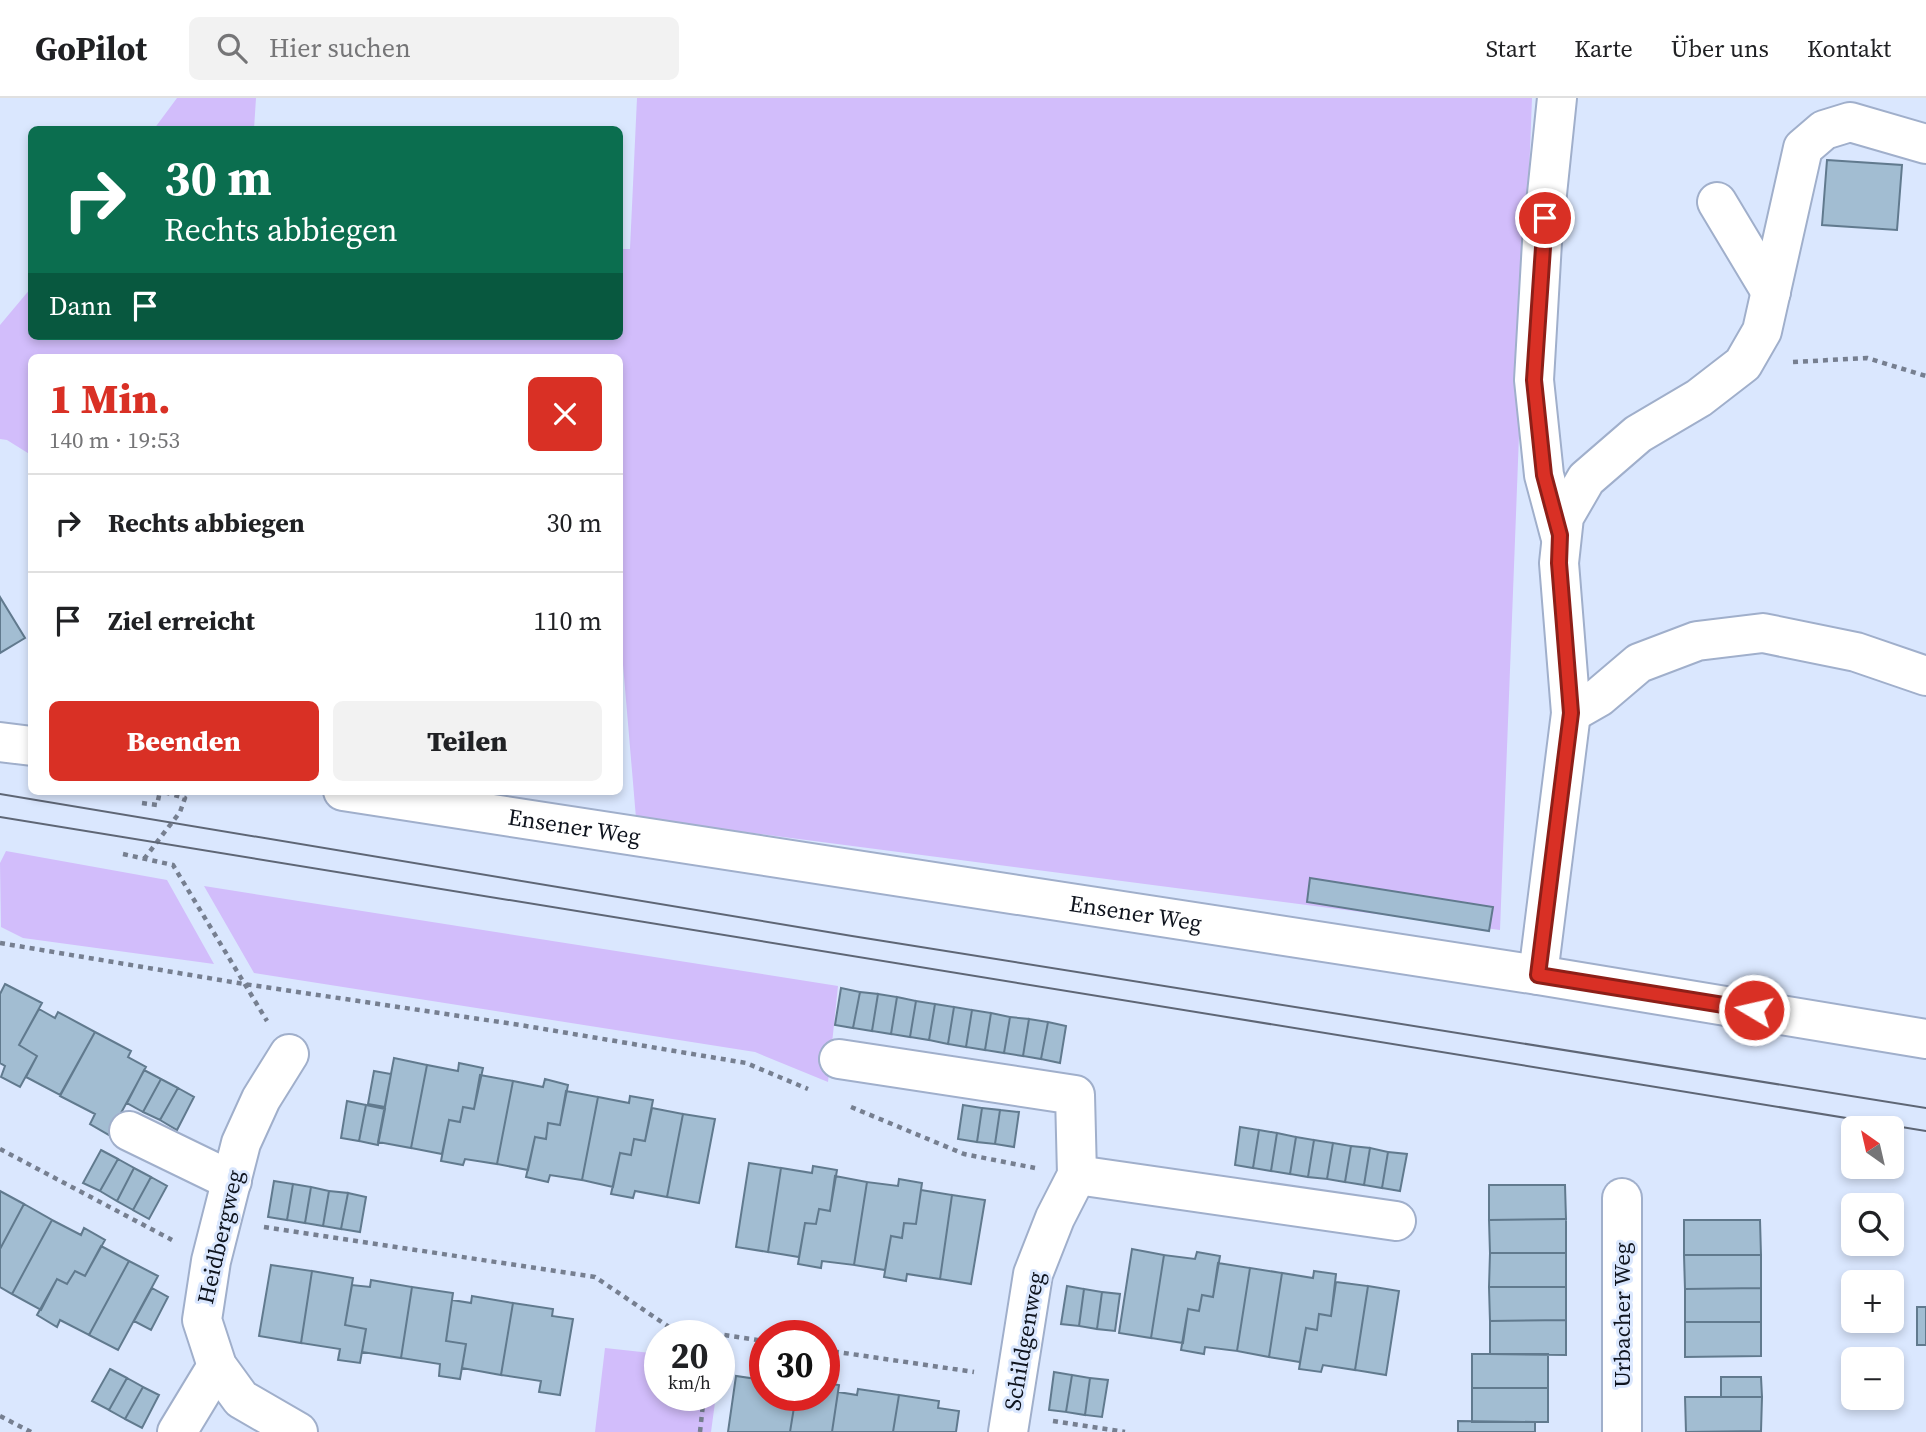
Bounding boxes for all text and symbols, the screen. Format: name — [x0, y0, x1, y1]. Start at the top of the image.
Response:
search box — [189, 17, 679, 80]
text: GoPilot — [35, 26, 147, 71]
icon: search — [213, 29, 251, 67]
text: Hier suchen — [269, 30, 411, 66]
text: Start — [1486, 32, 1536, 65]
text: Karte — [1574, 32, 1633, 65]
text: Über uns — [1671, 32, 1769, 65]
text: Kontakt — [1807, 32, 1891, 65]
text: 30 m — [164, 144, 272, 211]
icon: right — [49, 154, 140, 245]
pin — [1515, 188, 1575, 248]
icon: arrive — [1526, 199, 1564, 237]
text: Rechts abbiegen — [164, 208, 398, 252]
icon: arrive — [126, 287, 164, 325]
text: Dann — [49, 288, 112, 324]
text: 1 Min. — [49, 369, 171, 427]
button: close — [528, 377, 602, 451]
text: 140 m · 19:53 — [49, 424, 180, 456]
icon: right — [49, 504, 87, 542]
text: Rechts abbiegen — [108, 505, 305, 541]
text: 30 m — [547, 505, 602, 541]
icon: arrive — [49, 602, 87, 640]
text: Ziel erreicht — [108, 603, 255, 639]
text: 110 m — [534, 603, 602, 639]
button: Beenden — [49, 701, 319, 781]
button: Teilen — [333, 701, 602, 781]
street label: Ensener Weg — [506, 801, 643, 853]
street label: Ensener Weg — [1067, 887, 1204, 939]
position arrow — [1717, 973, 1791, 1047]
north arrow — [1841, 1116, 1904, 1180]
map controls — [1841, 1116, 1904, 1410]
street label: Heidbergweg — [189, 1167, 251, 1307]
button: search — [1841, 1193, 1904, 1256]
street label: Urbacher Weg — [1606, 1242, 1638, 1388]
street label: Schildgenweg — [996, 1269, 1052, 1413]
button: + — [1841, 1270, 1904, 1333]
speed limit sign: 30 — [749, 1320, 840, 1411]
text: 20 — [671, 1332, 708, 1380]
button: − — [1841, 1347, 1904, 1410]
text: km/h — [668, 1370, 711, 1395]

